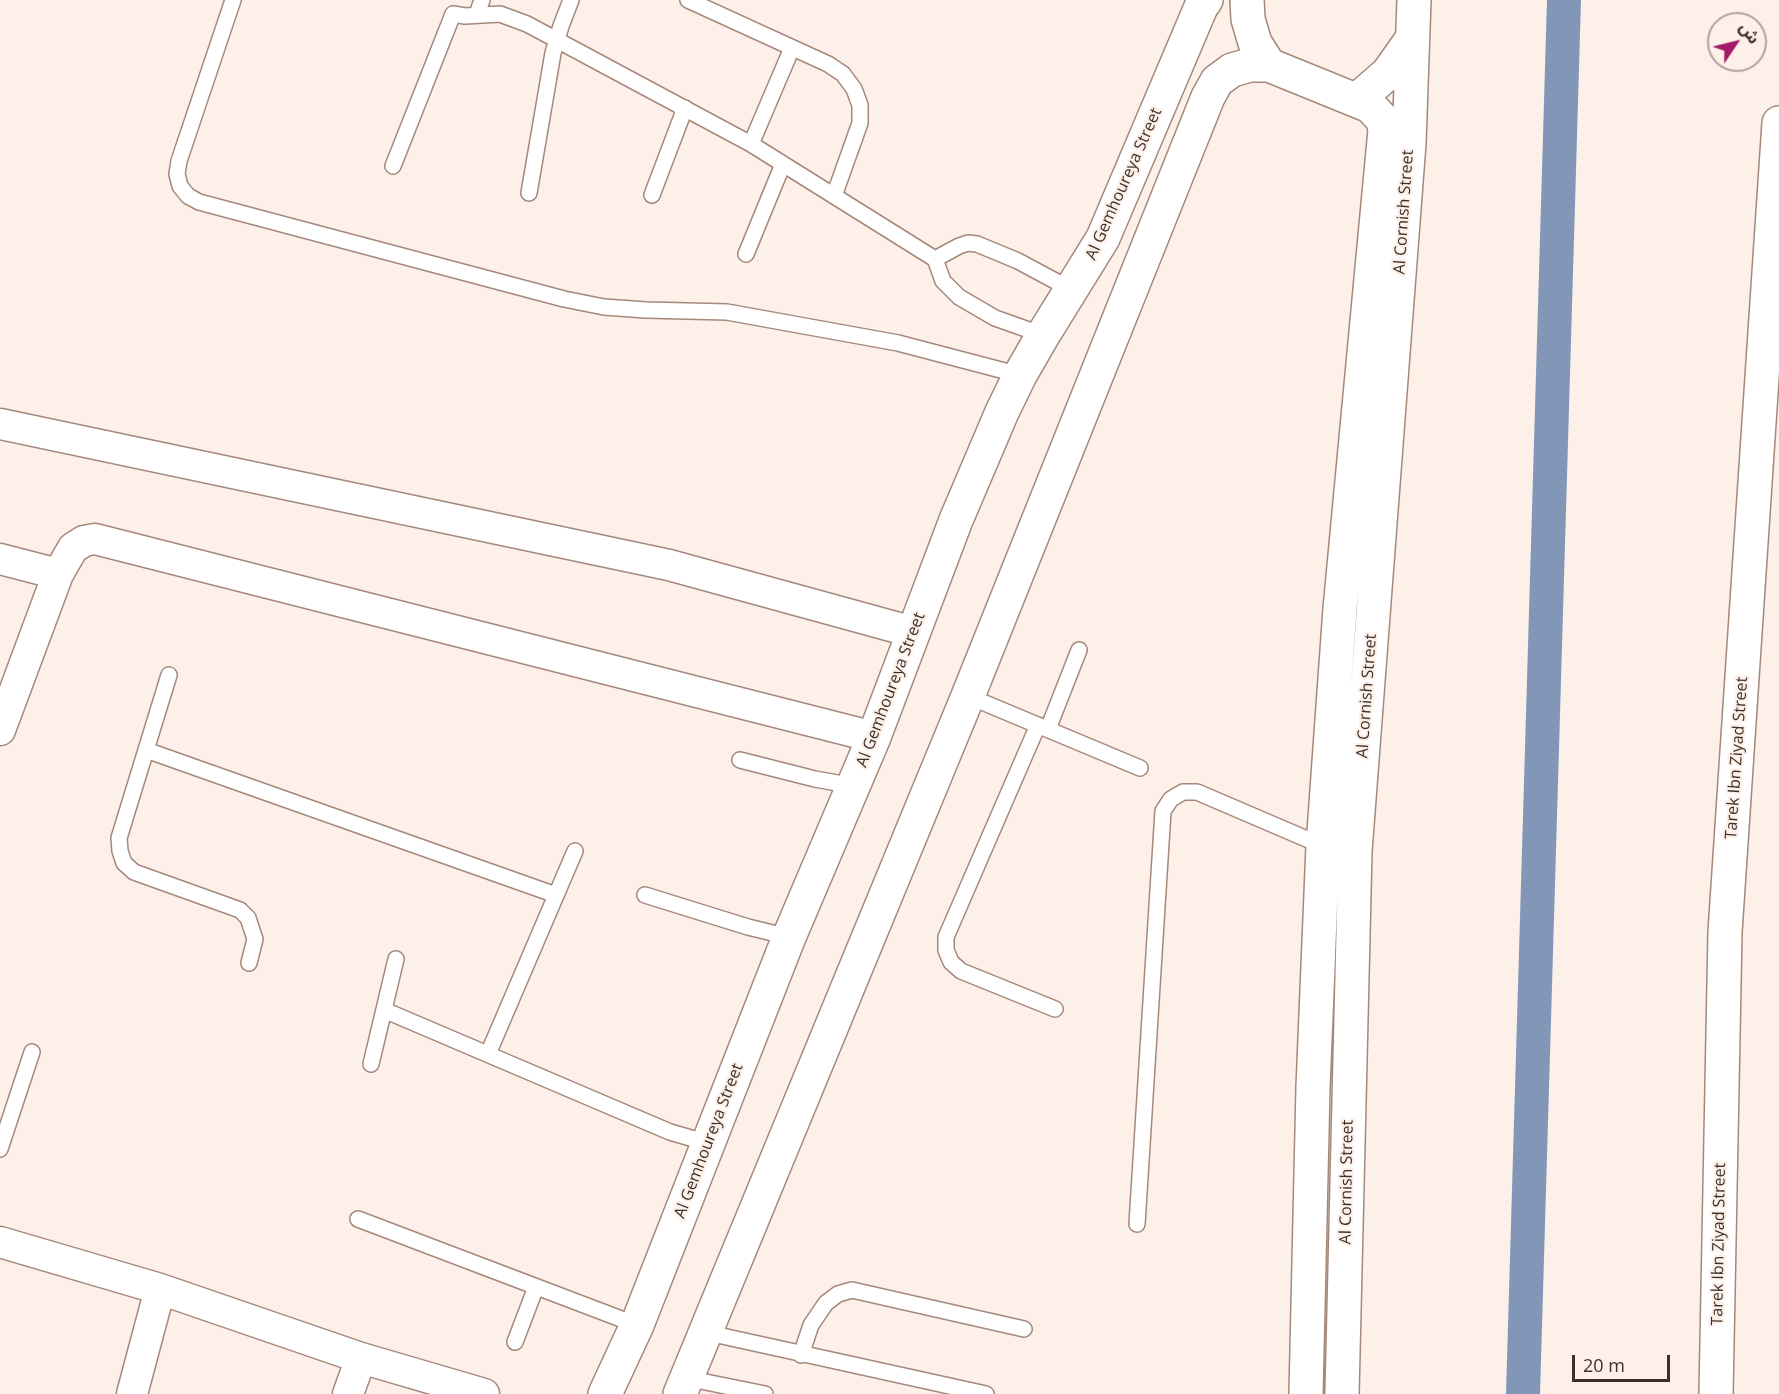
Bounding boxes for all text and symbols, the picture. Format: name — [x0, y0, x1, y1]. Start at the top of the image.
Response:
north arrow — [1707, 12, 1767, 72]
text: ش — [1735, 18, 1765, 48]
street label: Al Gemhoureya Street — [1082, 105, 1166, 263]
street label: Al Cornish Street — [1390, 149, 1418, 275]
street label: Al Gemhoureya Street — [853, 610, 929, 770]
street label: Al Cornish Street — [1353, 633, 1381, 759]
street label: Tarek Ibn Ziyad Street — [1722, 676, 1752, 840]
street label: Al Gemhoureya Street — [671, 1061, 747, 1221]
street label: Al Cornish Street — [1336, 1119, 1358, 1245]
street label: Tarek Ibn Ziyad Street — [1708, 1162, 1730, 1326]
scale bar — [1575, 1343, 1672, 1381]
text: 20 m — [1583, 1353, 1625, 1377]

